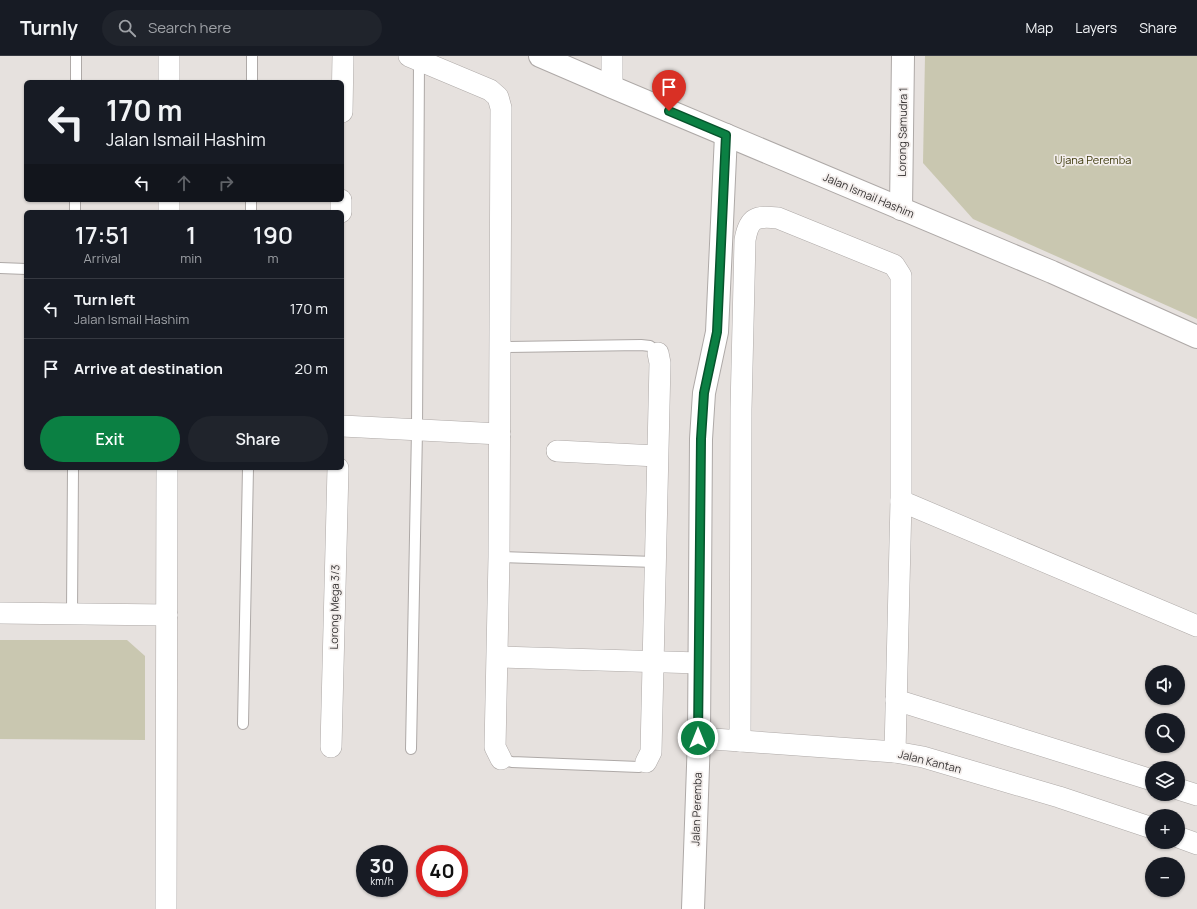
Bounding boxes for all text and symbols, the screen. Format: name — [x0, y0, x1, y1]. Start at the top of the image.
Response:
search box — [102, 10, 382, 46]
text: Turnly — [20, 15, 78, 41]
icon: search — [116, 17, 138, 39]
text: Search here — [148, 17, 231, 38]
text: Map — [1025, 18, 1053, 37]
text: Layers — [1075, 18, 1117, 37]
text: Share — [1139, 18, 1177, 37]
pin — [652, 70, 686, 111]
icon: arrive — [658, 76, 680, 98]
street label: Lorong Samudra 1 — [894, 87, 910, 177]
text: 170 m — [106, 91, 182, 129]
icon: left — [40, 96, 92, 148]
text: Jalan Ismail Hashim — [106, 127, 266, 151]
park label: Ujana Peremba — [1055, 152, 1131, 167]
street label: Jalan Ismail Hashim — [821, 169, 917, 221]
icon: left — [131, 172, 153, 194]
icon: ahead — [173, 172, 195, 194]
icon: right — [215, 172, 237, 194]
text: 17:51 — [75, 218, 129, 251]
text: 1 — [186, 218, 196, 251]
text: 190 — [253, 218, 293, 251]
text: Arrival — [84, 249, 121, 267]
text: min — [180, 249, 202, 267]
text: m — [267, 249, 279, 267]
text: Turn left — [74, 289, 136, 310]
icon: left — [40, 298, 62, 320]
text: 170 m — [290, 298, 328, 319]
text: Jalan Ismail Hashim — [74, 310, 189, 328]
icon: arrive — [40, 358, 62, 380]
text: Arrive at destination — [74, 358, 223, 379]
text: 20 m — [295, 358, 328, 379]
button: Exit — [40, 416, 180, 462]
button: Share — [188, 416, 328, 462]
street label: Lorong Mega 3/3 — [326, 565, 342, 649]
map controls — [1145, 665, 1185, 897]
button: sound — [1145, 665, 1185, 705]
button: search — [1145, 713, 1185, 753]
position arrow — [677, 717, 719, 759]
street label: Jalan Kantan — [897, 746, 963, 776]
button: layers — [1145, 761, 1185, 801]
street label: Jalan Peremba — [687, 772, 705, 846]
button: + — [1145, 809, 1185, 849]
speed limit sign: 40 — [416, 845, 468, 897]
text: 30 — [370, 852, 394, 879]
button: − — [1145, 857, 1185, 897]
text: km/h — [370, 874, 394, 888]

